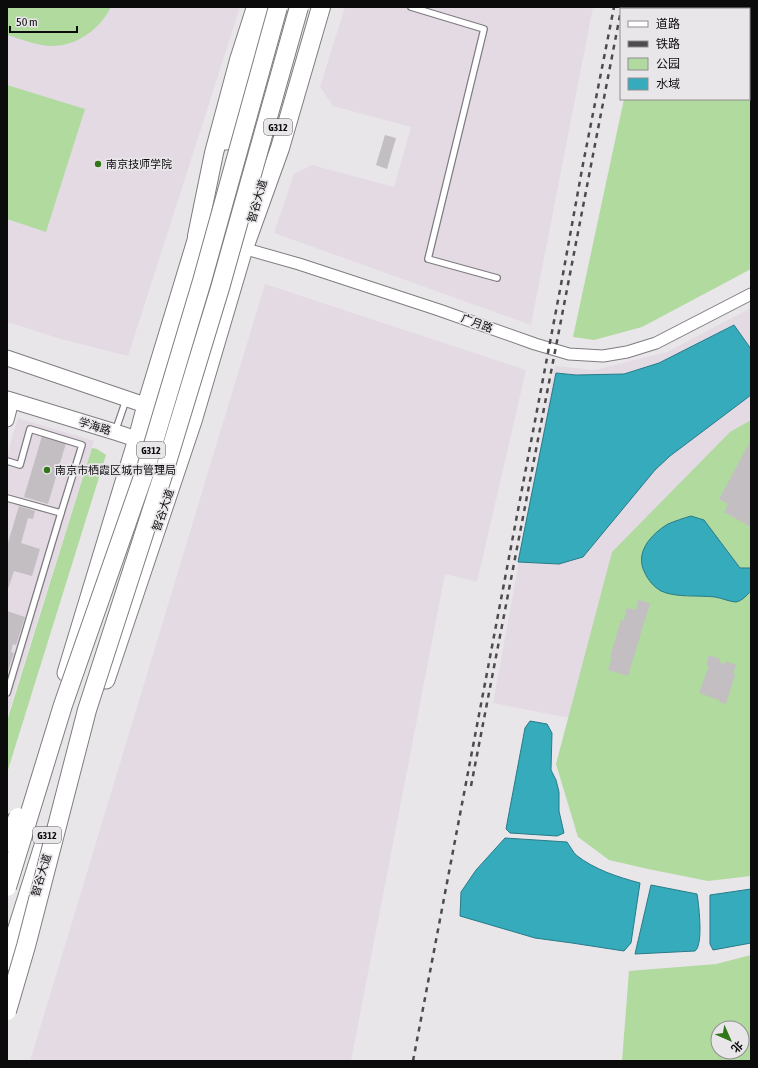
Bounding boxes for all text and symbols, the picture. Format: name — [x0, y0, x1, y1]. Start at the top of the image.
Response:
scale bar — [10, 8, 77, 34]
legend — [620, 8, 750, 100]
text: 50 m — [16, 15, 38, 29]
text: 道路 — [656, 17, 680, 31]
text: 铁路 — [656, 37, 680, 51]
text: 公园 — [656, 57, 680, 71]
text: 水域 — [656, 77, 680, 91]
road number: G312 — [264, 119, 292, 135]
place label: 南京技师学院 — [106, 158, 172, 170]
marker: 南京技师学院 — [93, 159, 103, 169]
street label: 智谷大道 — [245, 178, 269, 224]
street label: 广月路 — [459, 312, 495, 334]
street label: 学海路 — [77, 415, 113, 437]
road number: G312 — [137, 442, 165, 458]
place label: 南京市栖霞区城市管理局 — [55, 464, 176, 476]
marker: 南京市栖霞区城市管理局 — [42, 465, 52, 475]
street label: 智谷大道 — [150, 487, 176, 533]
road number: G312 — [33, 827, 61, 843]
street label: 智谷大道 — [29, 852, 53, 898]
north arrow — [710, 1020, 750, 1060]
text: 北 — [729, 1039, 745, 1055]

